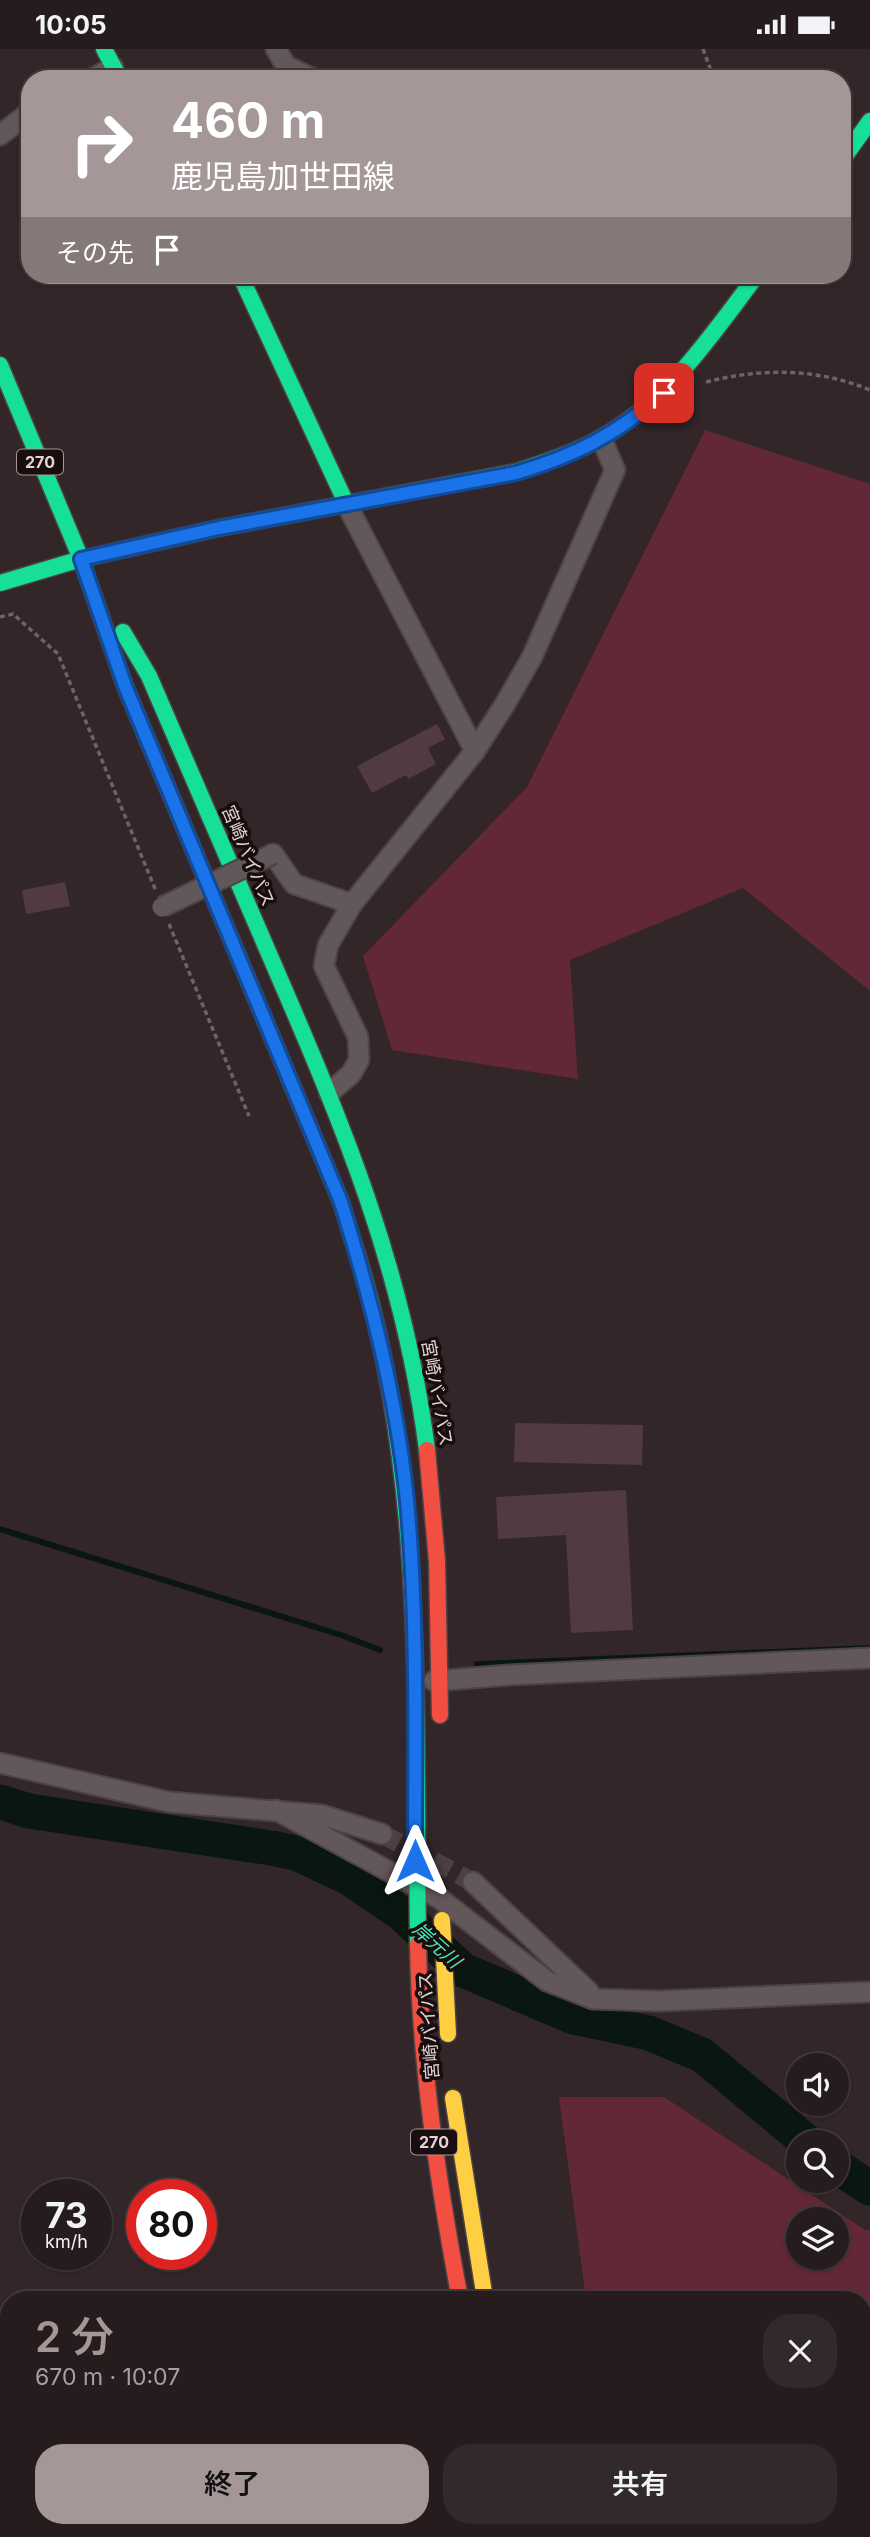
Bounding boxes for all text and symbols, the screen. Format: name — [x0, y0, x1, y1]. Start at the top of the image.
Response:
text: 10:05 — [35, 9, 107, 40]
text: 460 m — [171, 91, 325, 150]
icon: right — [56, 98, 147, 189]
text: 鹿児島加世田線 — [171, 157, 395, 196]
icon: arrive — [148, 231, 186, 269]
text: その先 — [56, 237, 134, 268]
pin — [634, 363, 694, 423]
icon: arrive — [645, 374, 683, 412]
road number: 270 — [17, 449, 63, 475]
street label: 宮崎バイパス — [218, 802, 279, 909]
street label: 宮崎バイパス — [418, 1338, 457, 1448]
position arrow — [378, 1824, 452, 1898]
water label: 岸元川 — [408, 1918, 467, 1974]
street label: 宮崎バイパス — [414, 1972, 443, 2080]
map controls — [786, 2053, 849, 2270]
button: sound — [786, 2053, 849, 2116]
road number: 270 — [411, 2129, 457, 2155]
button: search — [786, 2130, 849, 2193]
speed limit sign: 80 — [126, 2179, 217, 2270]
text: 73 — [45, 2194, 88, 2236]
button: layers — [786, 2207, 849, 2270]
text: km/h — [45, 2231, 88, 2252]
text: 2 分 — [35, 2311, 114, 2362]
button: close — [763, 2314, 837, 2388]
text: 670 m · 10:07 — [35, 2363, 180, 2391]
button: 終了 — [35, 2444, 429, 2524]
button: 共有 — [443, 2444, 837, 2524]

